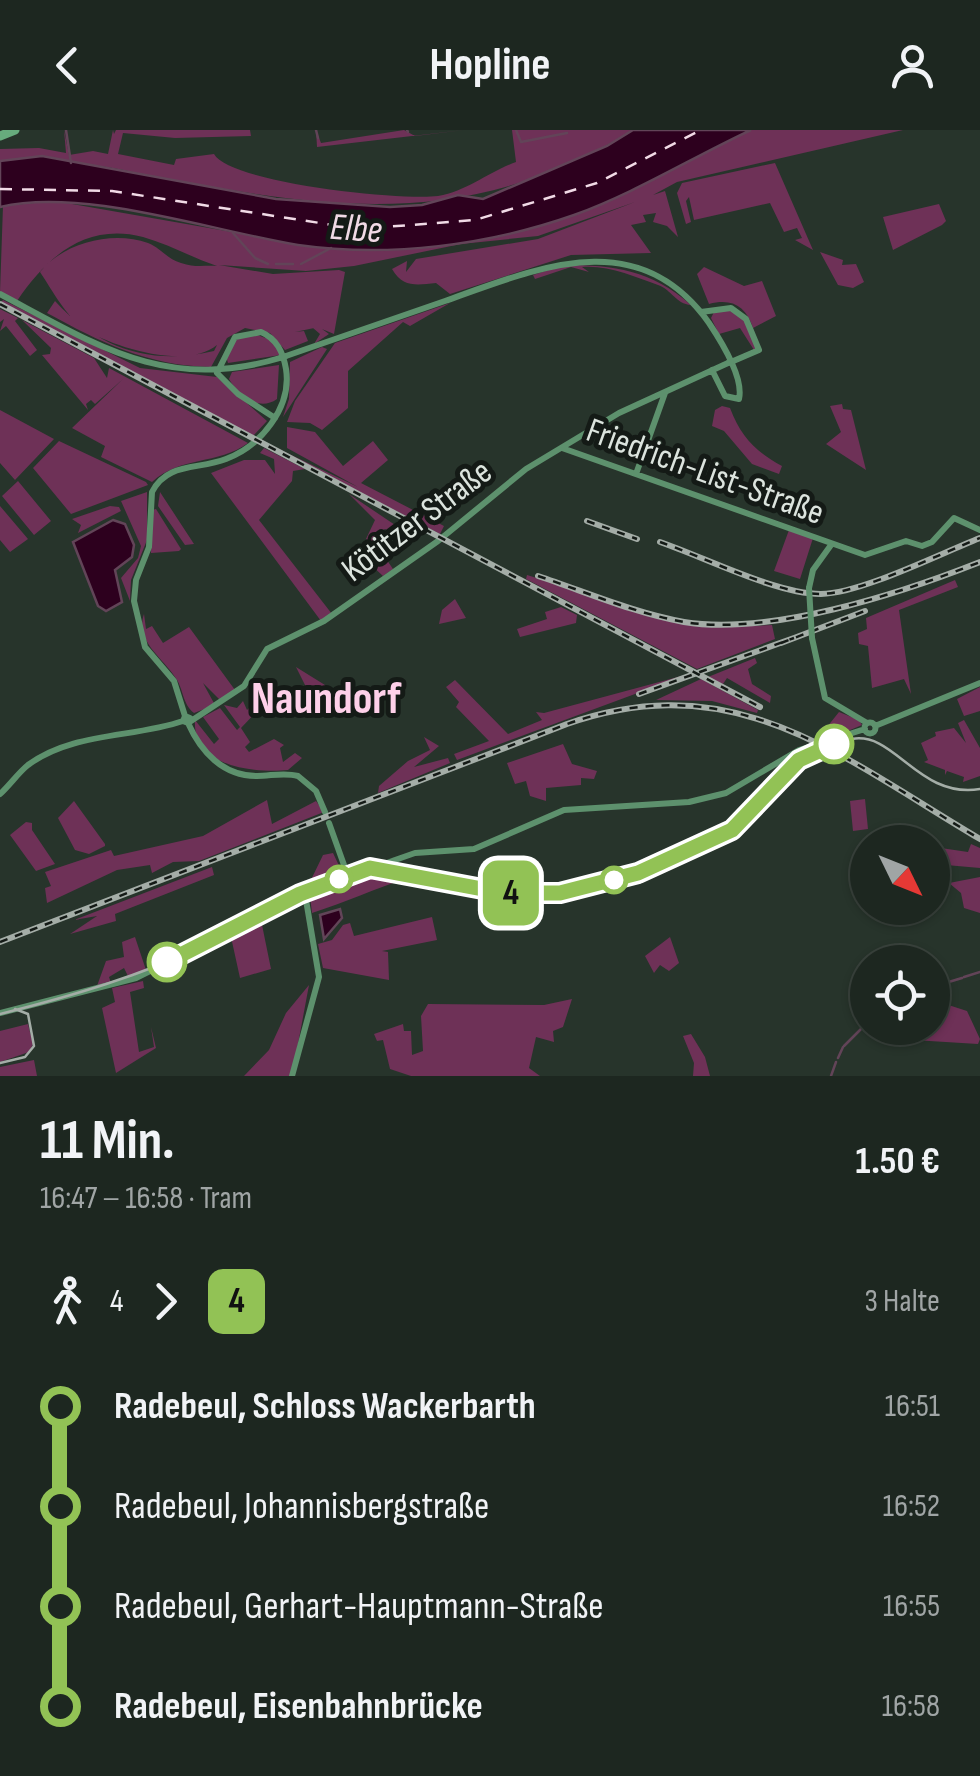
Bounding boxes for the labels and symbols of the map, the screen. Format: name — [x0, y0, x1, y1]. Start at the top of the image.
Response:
water label: Elbe — [328, 205, 384, 253]
street label: Friedrich-List-Straße — [580, 409, 830, 535]
street label: Kötitzer Straße — [333, 451, 501, 591]
district label: Naundorf — [251, 672, 402, 727]
unlabelled marker — [815, 725, 853, 763]
north arrow — [850, 825, 950, 925]
line badge: 4 — [478, 860, 544, 926]
unlabelled marker — [326, 866, 352, 892]
unlabelled marker — [601, 867, 627, 893]
unlabelled marker — [148, 943, 186, 981]

